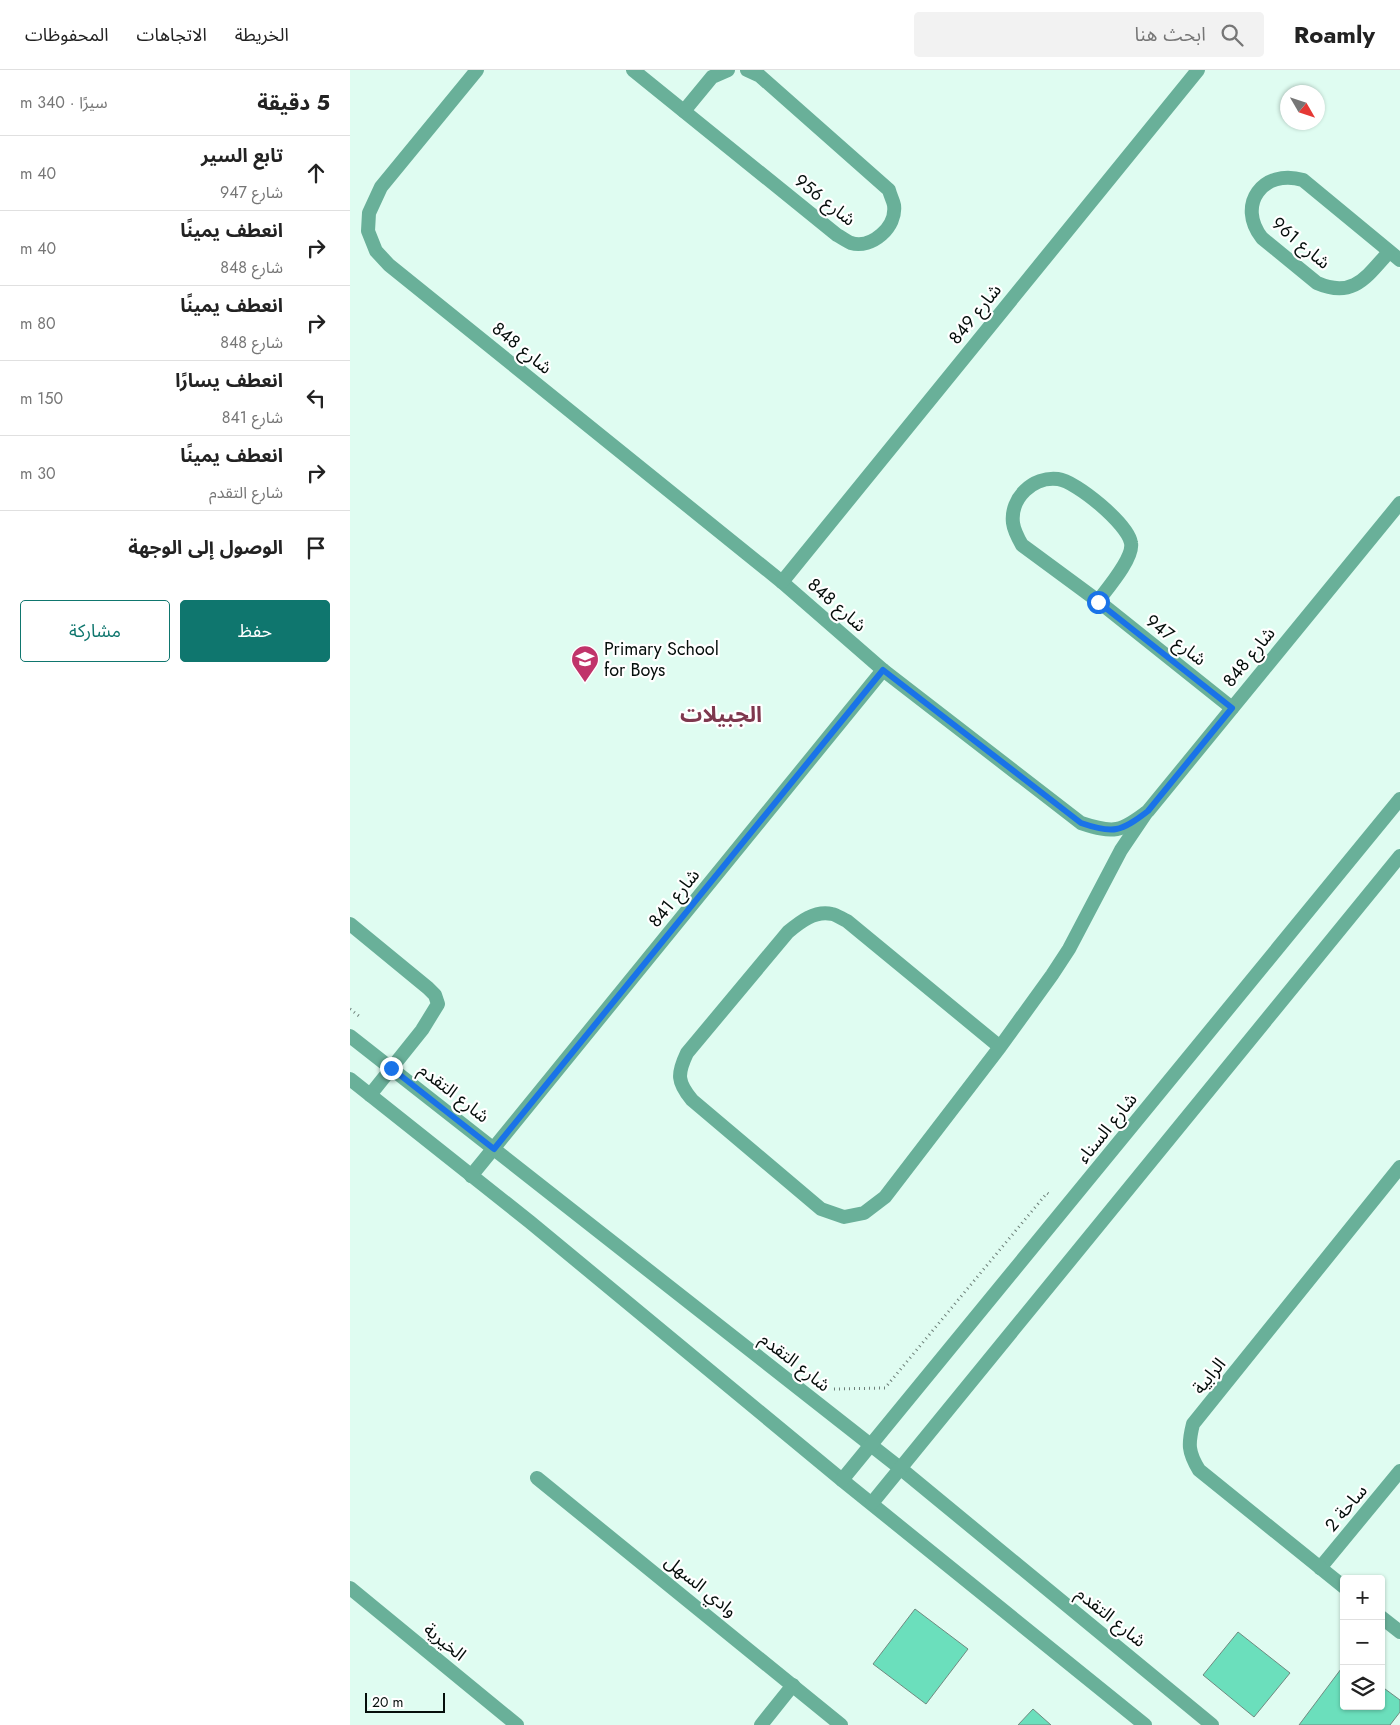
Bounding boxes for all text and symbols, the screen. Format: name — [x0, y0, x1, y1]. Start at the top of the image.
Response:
search box — [914, 12, 1264, 57]
text: Roamly — [1294, 17, 1375, 52]
text: ابحث هنا — [1135, 21, 1206, 48]
icon: search — [1218, 21, 1246, 49]
text: المحفوظات — [25, 22, 109, 48]
text: الاتجاهات — [137, 22, 207, 48]
text: الخريطة — [235, 22, 289, 48]
north arrow — [1280, 85, 1325, 130]
text: 5 دقيقة — [257, 88, 330, 118]
text: سيرًا · 340 m — [20, 91, 108, 114]
text: تابع السير — [201, 142, 283, 169]
icon: ahead — [302, 159, 330, 187]
text: 40 m — [20, 162, 56, 185]
street label: شارع 956 — [788, 168, 861, 233]
text: شارع 947 — [220, 181, 283, 204]
street label: شارع 961 — [1265, 211, 1336, 276]
text: انعطف يمينًا — [180, 217, 283, 244]
icon: right — [302, 234, 330, 262]
text: 40 m — [20, 237, 56, 260]
text: شارع 848 — [220, 256, 283, 279]
street label: شارع 849 — [942, 278, 1008, 350]
text: انعطف يمينًا — [180, 292, 283, 319]
icon: right — [302, 309, 330, 337]
text: 80 m — [20, 312, 56, 335]
street label: شارع 848 — [486, 316, 558, 381]
text: شارع 848 — [220, 331, 283, 354]
text: انعطف يسارًا — [175, 367, 283, 394]
icon: left — [302, 384, 330, 412]
text: 150 m — [20, 387, 63, 410]
text: شارع 841 — [222, 406, 283, 429]
text: انعطف يمينًا — [180, 442, 283, 469]
icon: right — [302, 459, 330, 487]
text: 30 m — [20, 462, 56, 485]
text: شارع التقدم — [209, 481, 283, 504]
text: الوصول إلى الوجهة — [128, 534, 283, 561]
icon: arrive — [302, 534, 330, 562]
street label: شارع 848 — [801, 572, 872, 639]
route start — [1087, 591, 1110, 614]
button: مشاركة — [20, 600, 170, 662]
button: حفظ — [180, 600, 330, 662]
street label: شارع 947 — [1139, 608, 1212, 673]
street label: شارع 848 — [1217, 621, 1282, 693]
place label: Primary School for Boys — [604, 636, 719, 683]
school or university icon: Primary School for Boys — [570, 644, 600, 683]
district label: الجبيلات — [680, 698, 762, 730]
street label: شارع 841 — [642, 863, 707, 934]
route end — [380, 1057, 403, 1080]
street label: شارع التقدم — [413, 1057, 495, 1130]
street label: شارع السناء — [1071, 1087, 1144, 1169]
street label: شارع التقدم — [754, 1326, 836, 1399]
street label: الرابية — [1186, 1352, 1232, 1400]
street label: ساحة 2 — [1319, 1479, 1373, 1537]
street label: وادي السهل — [659, 1549, 743, 1623]
map controls — [1340, 1575, 1385, 1710]
button: + — [1340, 1575, 1385, 1620]
street label: شارع التقدم — [1070, 1581, 1152, 1654]
street label: الخيرية — [418, 1617, 472, 1667]
button: − — [1340, 1620, 1385, 1665]
button: layers — [1340, 1665, 1385, 1710]
scale bar — [365, 1690, 445, 1713]
text: 20 m — [372, 1692, 404, 1712]

